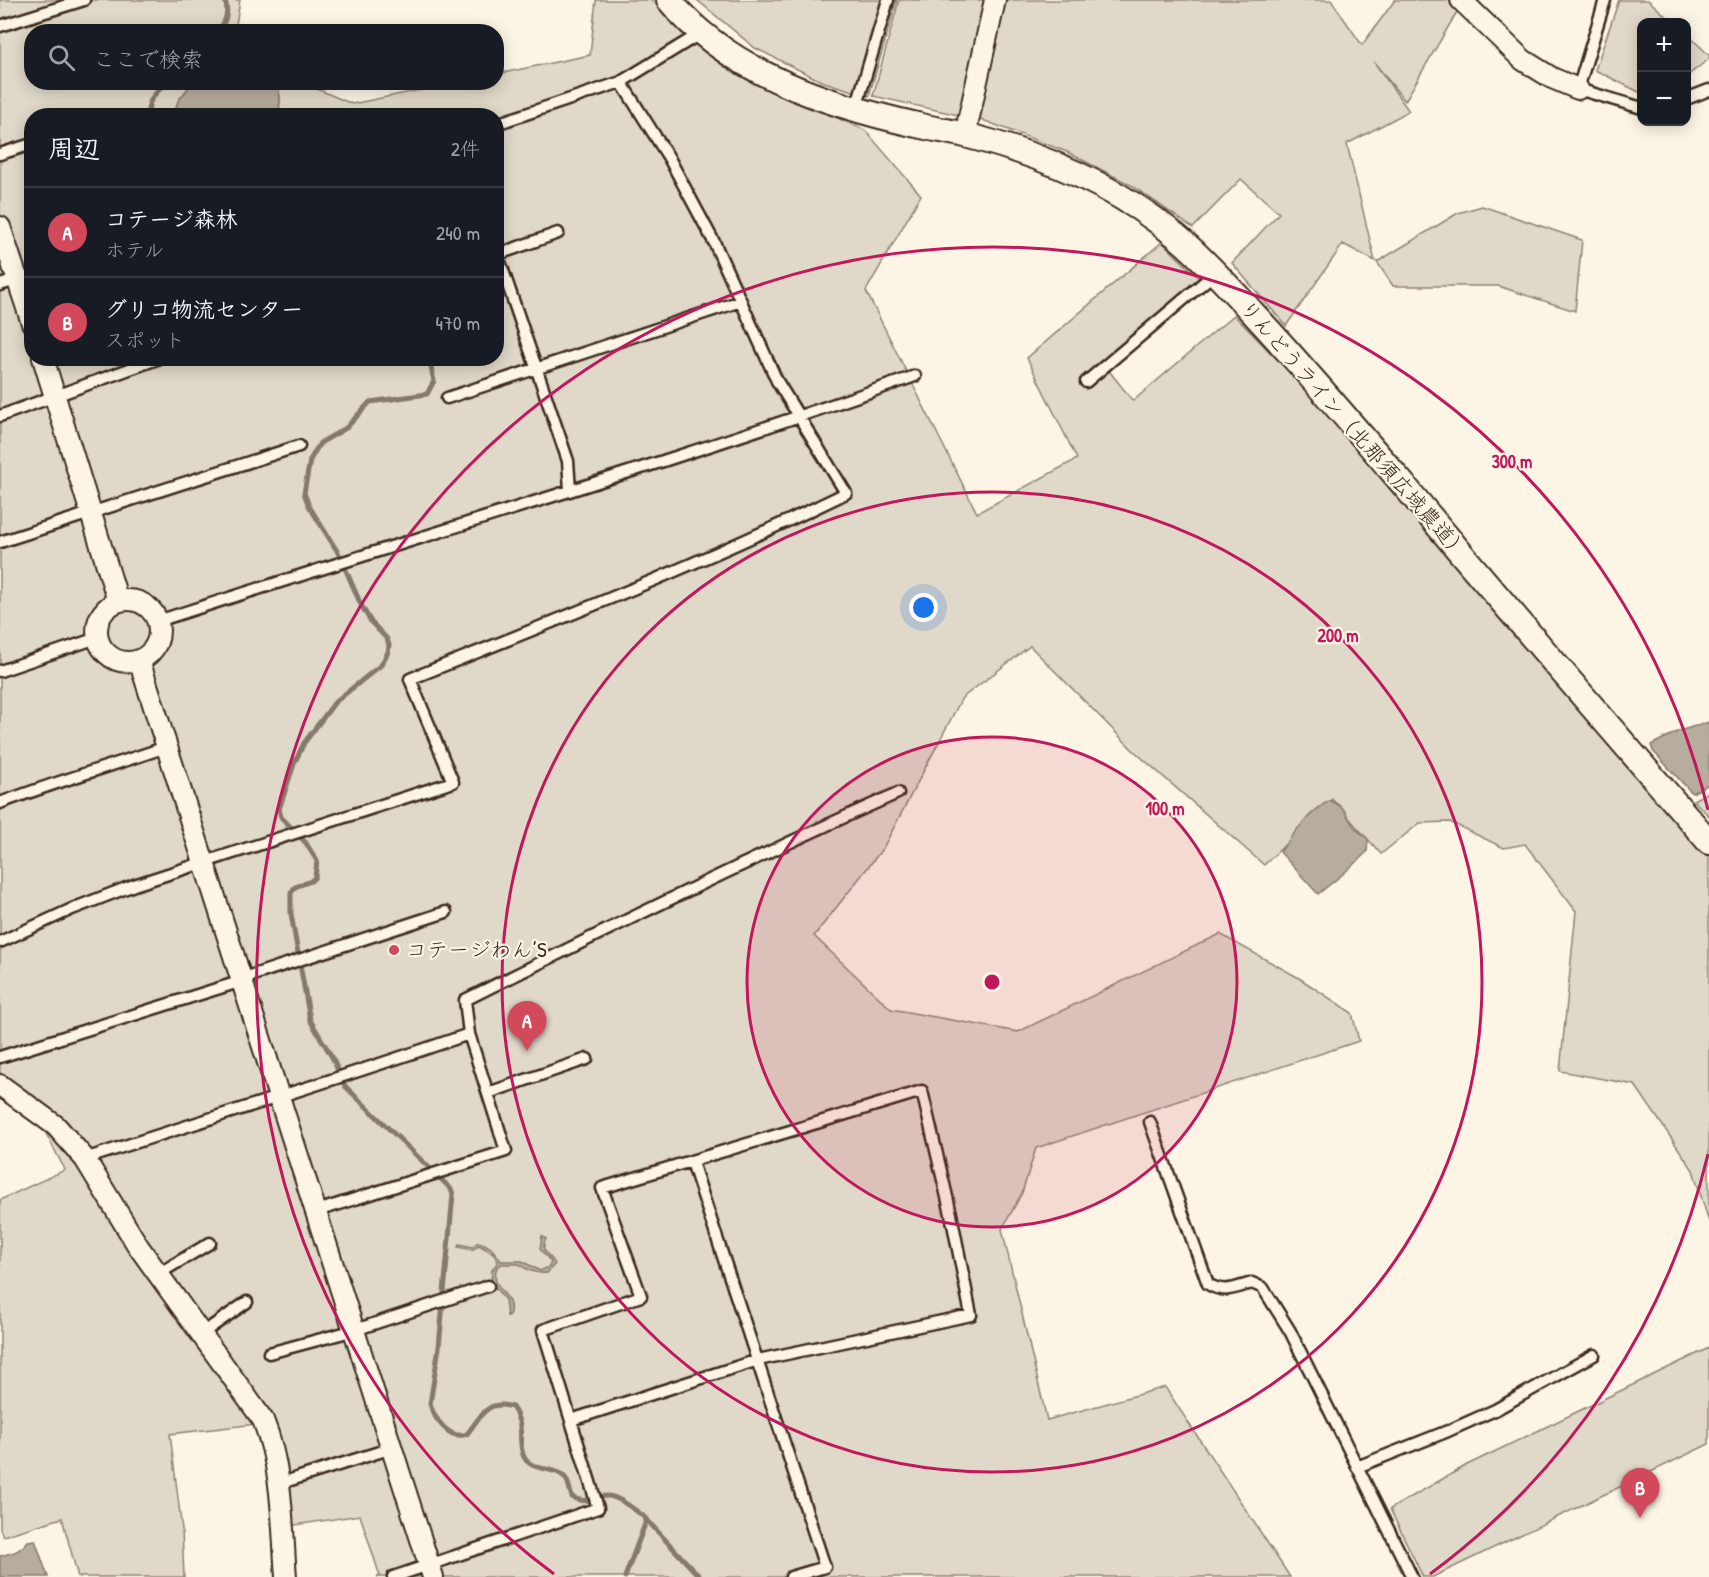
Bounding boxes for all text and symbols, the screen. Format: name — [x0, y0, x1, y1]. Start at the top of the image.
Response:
map controls — [1637, 18, 1691, 126]
button: + — [1637, 18, 1691, 72]
search box — [24, 24, 504, 90]
icon: search — [45, 41, 78, 74]
text: ここで検索 — [93, 44, 203, 74]
button: − — [1637, 72, 1691, 126]
text: 周辺 — [48, 131, 100, 166]
text: 2件 — [451, 135, 480, 162]
text: コテージ森林 — [105, 204, 237, 234]
text: A — [63, 219, 72, 246]
text: 240 m — [436, 219, 480, 246]
text: ホテル — [105, 236, 164, 263]
text: グリコ物流センター — [105, 294, 303, 324]
street label: りんどうライン（北那須広域農道） — [1233, 294, 1475, 566]
text: B — [62, 309, 73, 336]
text: 470 m — [435, 309, 480, 336]
text: スポット — [105, 326, 185, 353]
text: 300 m — [1492, 449, 1532, 474]
your location — [909, 593, 938, 622]
text: 200 m — [1318, 623, 1358, 648]
text: 100 m — [1145, 796, 1185, 821]
place label: コテージわん’S — [406, 935, 547, 964]
marker: コテージわん’S — [387, 943, 401, 957]
centre of rings — [982, 972, 1002, 992]
pin: A — [508, 1002, 546, 1051]
pin: B — [1620, 1468, 1660, 1518]

